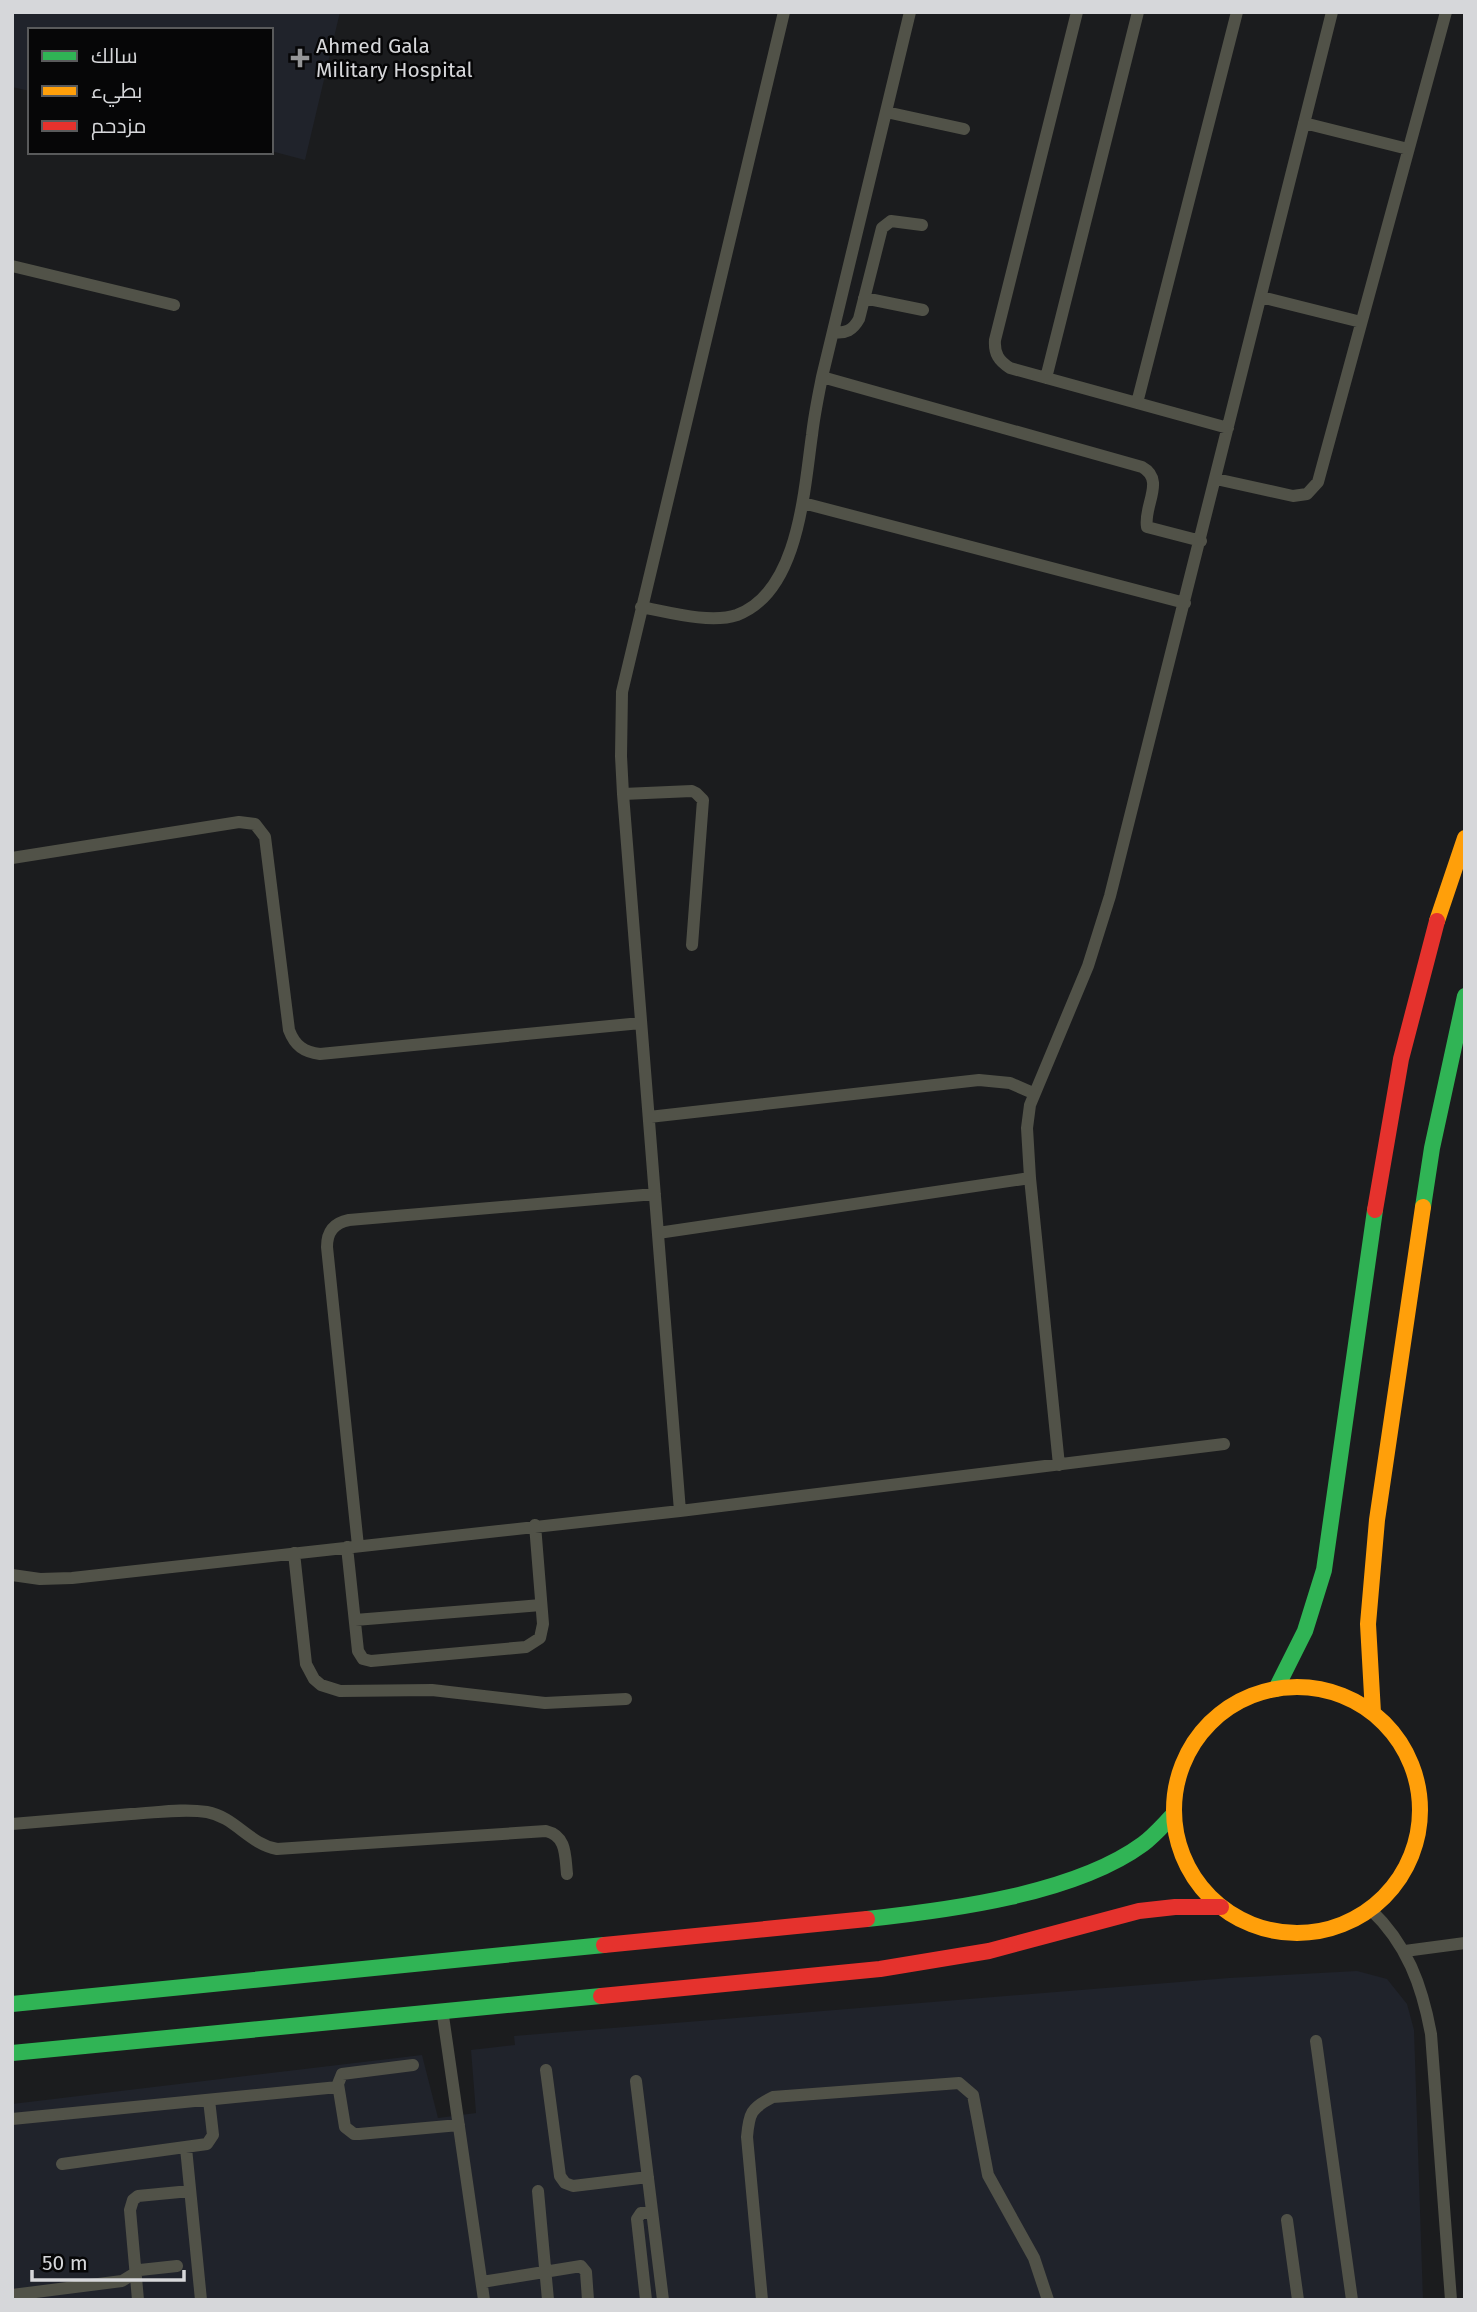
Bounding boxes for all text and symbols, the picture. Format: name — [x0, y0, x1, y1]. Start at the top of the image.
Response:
legend — [28, 28, 273, 154]
place label: Ahmed Gala Military Hospital — [316, 33, 473, 83]
text: سالك — [91, 43, 138, 69]
marker: Ahmed Gala Military Hospital — [290, 48, 310, 68]
text: بطيء — [91, 78, 142, 107]
text: مزدحم — [91, 113, 146, 140]
scale bar — [32, 2238, 184, 2282]
text: 50 m — [42, 2250, 88, 2276]

